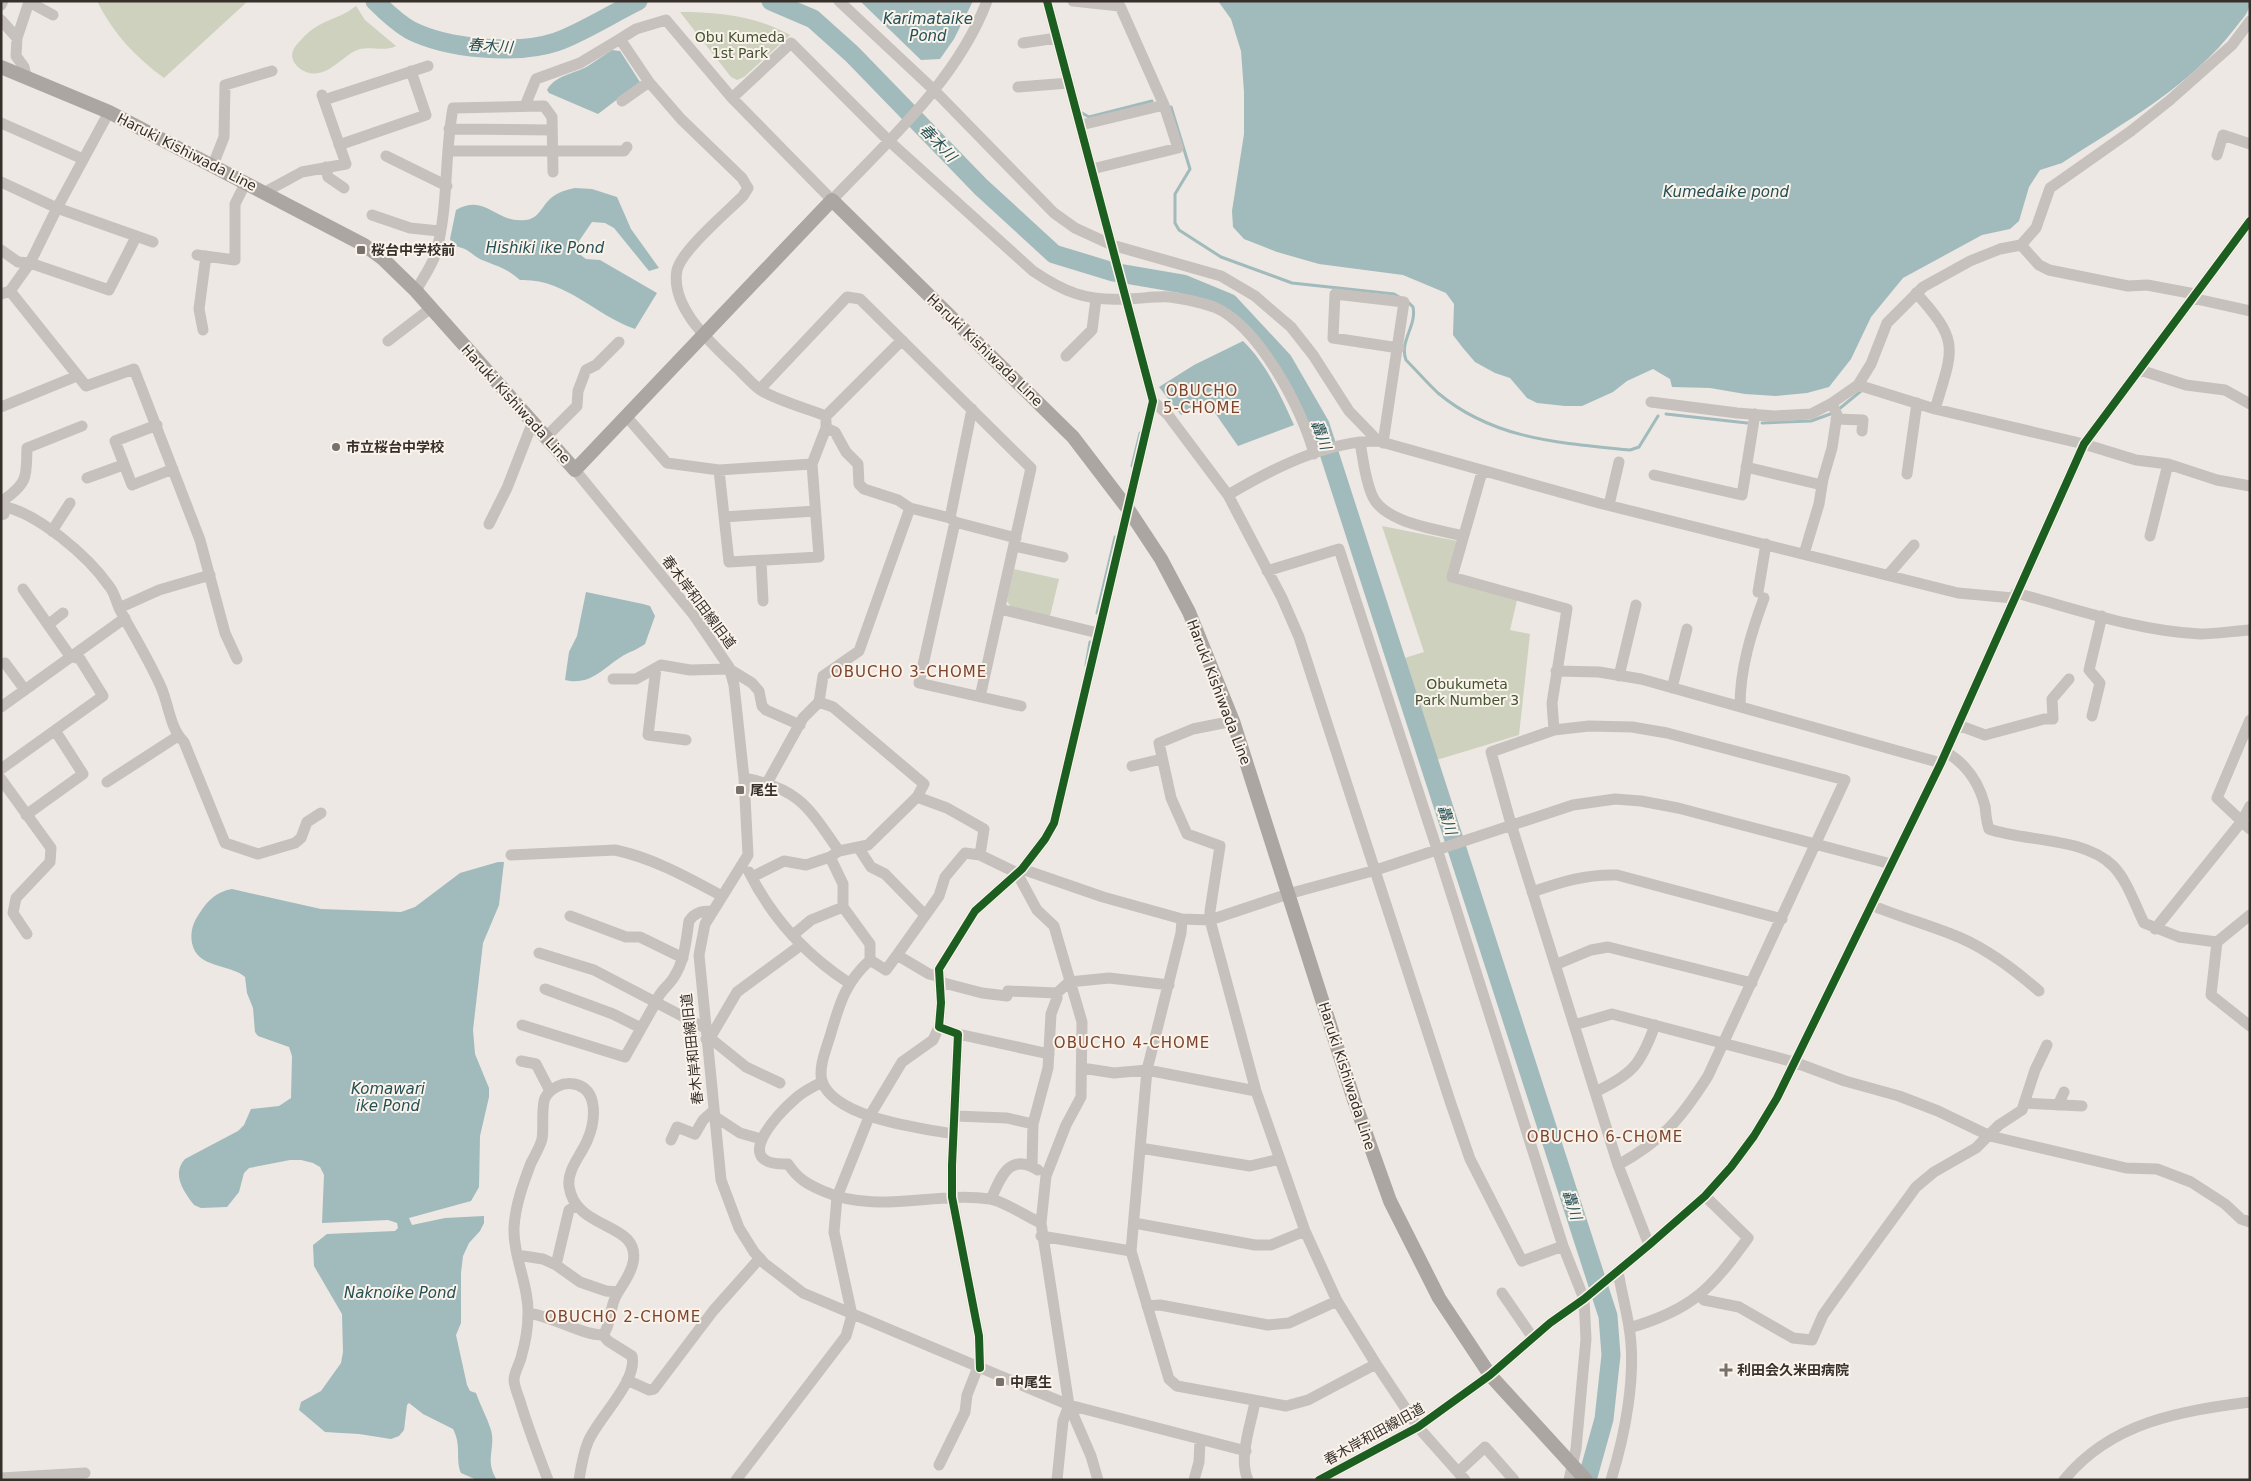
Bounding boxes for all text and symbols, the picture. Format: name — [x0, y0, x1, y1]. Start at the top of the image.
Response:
water label: Karimataike Pond — [883, 10, 973, 45]
park label: Obu Kumeda 1st Park — [695, 29, 785, 61]
water label: 春木川 — [467, 35, 515, 57]
street label: Haruki Kishiwada Line — [115, 110, 259, 194]
water label: 春木川 — [916, 121, 961, 167]
water label: Kumedaike pond — [1663, 183, 1790, 201]
water label: Hishiki ike Pond — [486, 239, 605, 257]
place label: 桜台中学校前 — [371, 242, 455, 258]
marker: 桜台中学校前 — [355, 244, 367, 256]
street label: Haruki Kishiwada Line — [924, 291, 1046, 409]
street label: Haruki Kishiwada Line — [458, 341, 574, 467]
district label: OBUCHO 5-CHOME — [1163, 382, 1241, 417]
water label: 轟川 — [1307, 418, 1335, 454]
place label: 市立桜台中学校 — [346, 439, 444, 455]
marker: 市立桜台中学校 — [330, 441, 342, 453]
street label: 春木岸和田線旧道 — [659, 552, 739, 652]
street label: Haruki Kishiwada Line — [1184, 617, 1254, 767]
district label: OBUCHO 3-CHOME — [831, 663, 987, 681]
park label: Obukumeta Park Number 3 — [1415, 676, 1519, 708]
place label: 尾生 — [750, 782, 778, 798]
marker: 尾生 — [734, 784, 746, 796]
water label: 轟川 — [1434, 803, 1461, 839]
street label: 春木岸和田線旧道 — [678, 992, 706, 1106]
street label: Haruki Kishiwada Line — [1316, 1000, 1378, 1152]
district label: OBUCHO 4-CHOME — [1054, 1034, 1210, 1052]
water label: Komawari ike Pond — [351, 1080, 426, 1115]
district label: OBUCHO 6-CHOME — [1527, 1128, 1683, 1146]
water label: 轟川 — [1559, 1188, 1586, 1224]
water label: Naknoike Pond — [344, 1284, 456, 1302]
district label: OBUCHO 2-CHOME — [545, 1308, 701, 1326]
place label: 利田会久米田病院 — [1737, 1362, 1849, 1378]
marker: 利田会久米田病院 — [1719, 1363, 1733, 1377]
place label: 中尾生 — [1010, 1374, 1052, 1390]
marker: 中尾生 — [994, 1376, 1006, 1388]
street label: 春木岸和田線旧道 — [1321, 1400, 1427, 1468]

